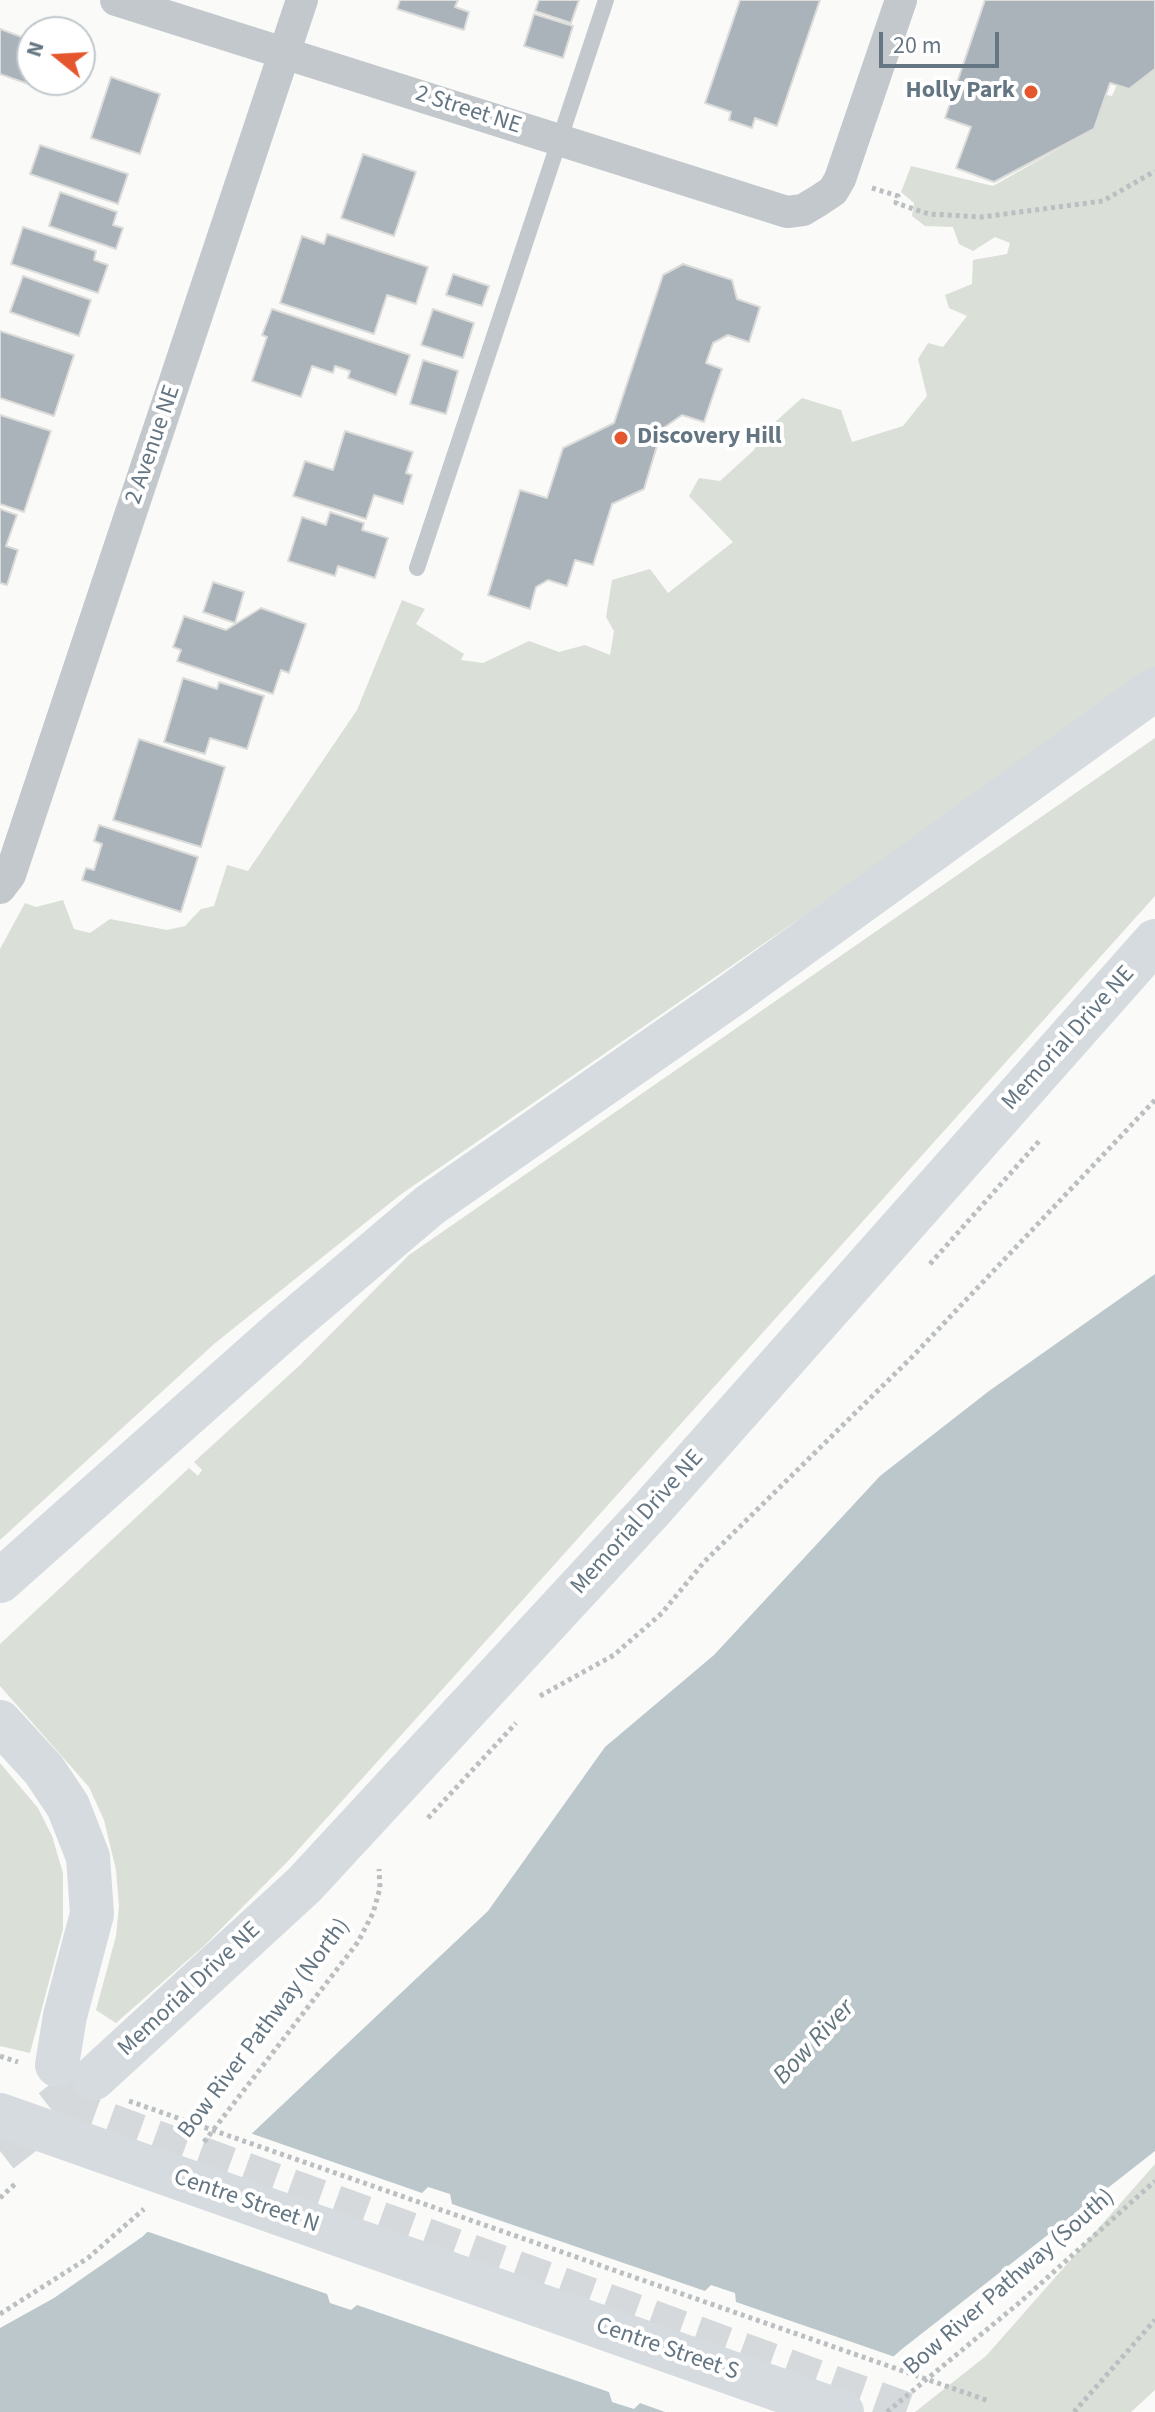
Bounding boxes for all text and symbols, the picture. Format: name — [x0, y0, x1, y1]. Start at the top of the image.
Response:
north arrow — [16, 16, 96, 96]
scale bar — [883, 16, 1003, 66]
text: 20 m — [893, 28, 942, 63]
text: N — [18, 37, 53, 61]
place label: Holly Park — [906, 78, 1015, 106]
street label: 2 Street NE — [411, 80, 525, 142]
marker: Holly Park — [1022, 83, 1040, 101]
street label: 2 Avenue NE — [120, 382, 188, 508]
place label: Discovery Hill — [637, 424, 782, 452]
marker: Discovery Hill — [612, 429, 630, 447]
street label: Memorial Drive NE — [997, 961, 1141, 1117]
street label: Memorial Drive NE — [566, 1445, 710, 1601]
street label: Bow River Pathway (North) — [173, 1913, 357, 2145]
street label: Memorial Drive NE — [113, 1917, 267, 2063]
water label: Bow River — [768, 1994, 862, 2092]
street label: Centre Street N — [169, 2164, 323, 2240]
street label: Bow River Pathway (South) — [899, 2184, 1121, 2382]
street label: Centre Street S — [592, 2312, 742, 2388]

